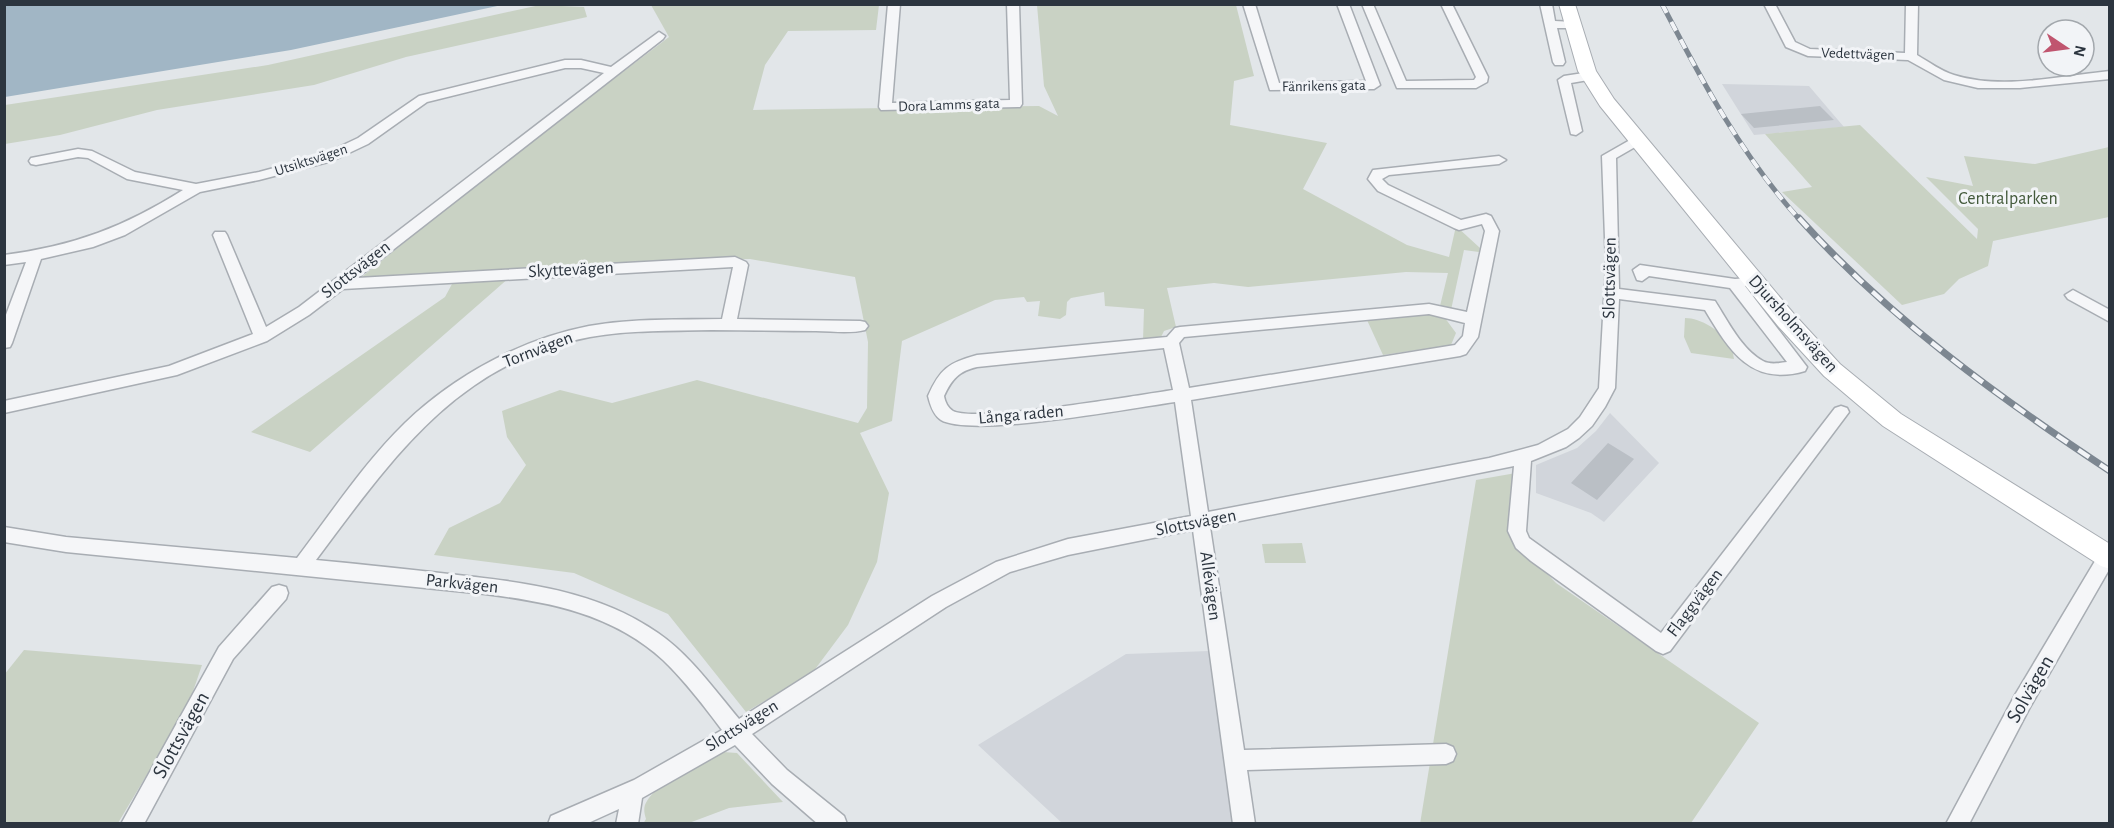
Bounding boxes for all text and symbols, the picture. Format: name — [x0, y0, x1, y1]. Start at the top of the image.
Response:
north arrow — [2036, 18, 2096, 78]
text: N — [2071, 44, 2089, 58]
street label: Vedettvägen — [1821, 45, 1895, 63]
street label: Fänrikens gata — [1282, 78, 1366, 94]
street label: Dora Lamms gata — [898, 96, 1000, 114]
street label: Utsiktsvägen — [273, 141, 349, 179]
park label: Centralparken — [1958, 190, 2058, 208]
street label: Slottsvägen — [1600, 237, 1620, 319]
street label: Slottsvägen — [318, 238, 394, 302]
street label: Skyttevägen — [528, 259, 614, 281]
street label: Djursholmsvägen — [1745, 272, 1841, 376]
street label: Tornvägen — [501, 329, 575, 371]
street label: Långa raden — [978, 402, 1064, 428]
street label: Slottsvägen — [1154, 506, 1238, 540]
street label: Allévägen — [1196, 550, 1224, 622]
street label: Flaggvägen — [1664, 566, 1726, 640]
street label: Parkvägen — [425, 571, 499, 597]
street label: Solvägen — [2002, 652, 2058, 726]
street label: Slottsvägen — [149, 688, 213, 782]
street label: Slottsvägen — [703, 697, 781, 755]

